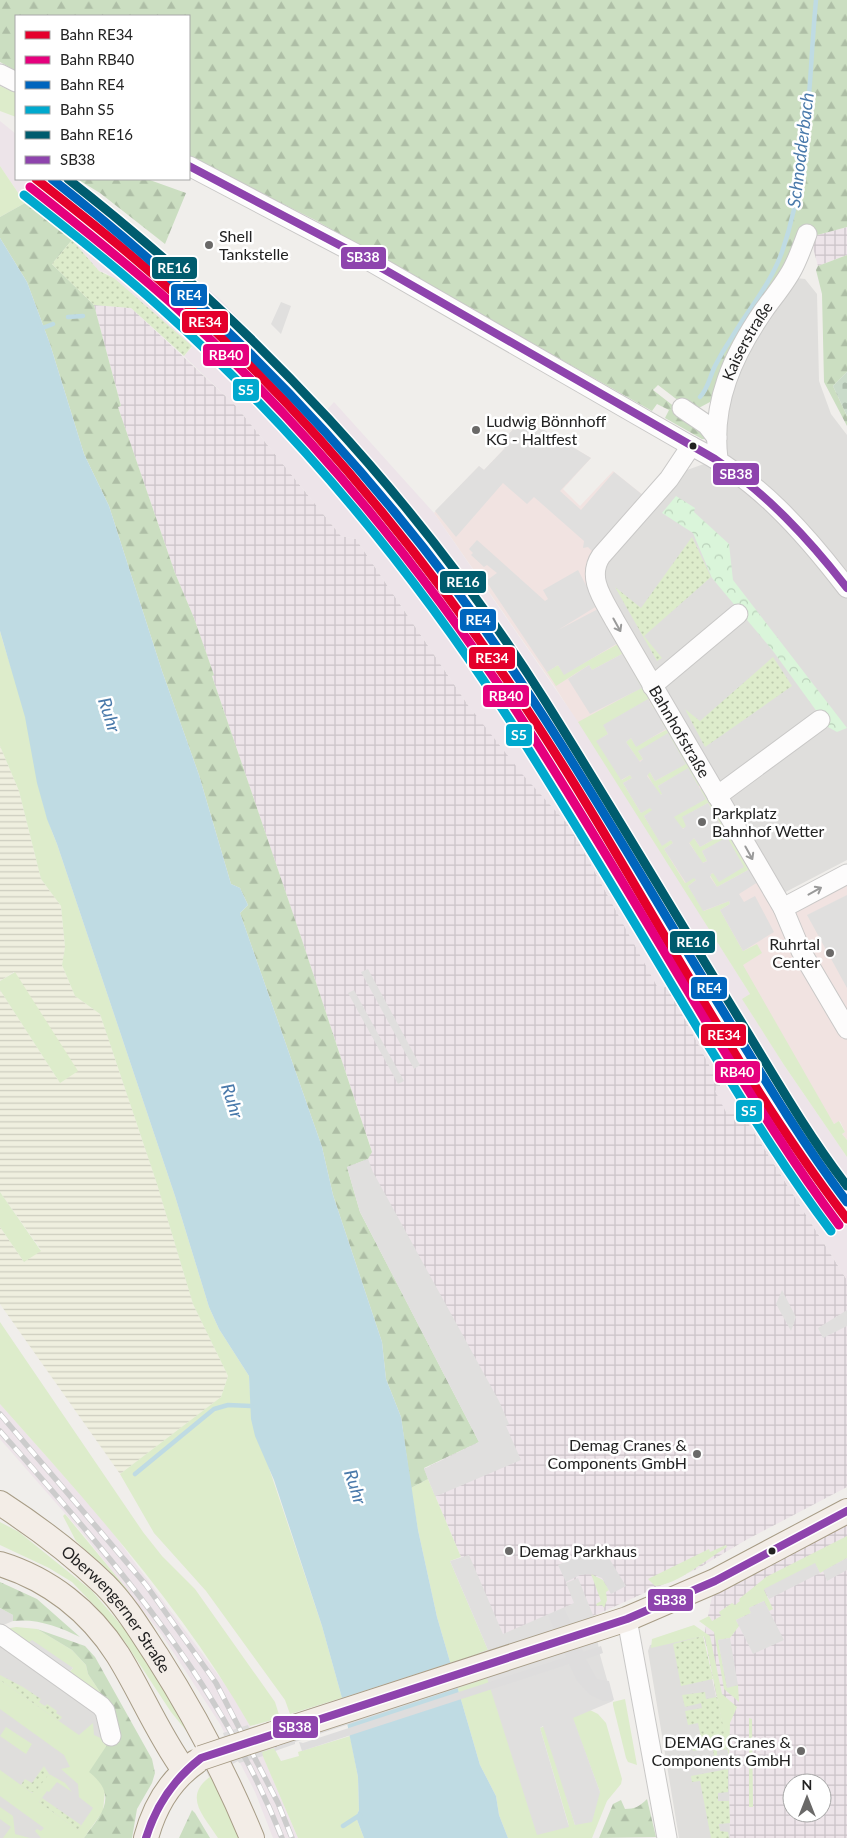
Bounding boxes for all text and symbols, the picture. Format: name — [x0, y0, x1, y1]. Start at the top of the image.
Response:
legend — [15, 15, 190, 180]
text: Bahn RE34 — [60, 25, 133, 43]
text: Bahn RB40 — [60, 50, 134, 68]
text: Bahn RE4 — [60, 75, 125, 93]
water label: Schnodderbach — [782, 91, 818, 209]
text: Bahn S5 — [60, 100, 114, 118]
text: Bahn RE16 — [60, 125, 133, 143]
text: SB38 — [60, 150, 95, 168]
place label: Shell Tankstelle — [219, 226, 289, 263]
marker: Shell Tankstelle — [203, 239, 215, 251]
line badge: SB38 — [340, 246, 387, 270]
text: SB38 — [346, 248, 380, 265]
line badge: RE16 — [151, 256, 198, 280]
text: RE16 — [157, 259, 191, 276]
line badge: RE4 — [170, 283, 208, 307]
text: RE4 — [176, 286, 202, 303]
street label: Kaiserstraße — [717, 298, 776, 383]
line badge: RE34 — [181, 310, 229, 334]
text: RE34 — [188, 313, 222, 330]
line badge: RB40 — [202, 343, 250, 367]
text: RB40 — [209, 346, 243, 363]
line badge: S5 — [232, 378, 260, 402]
text: S5 — [238, 381, 254, 398]
place label: Ludwig Bönnhoff KG - Haltfest — [486, 411, 606, 448]
marker: Ludwig Bönnhoff KG - Haltfest — [470, 424, 482, 436]
unlabelled marker — [688, 441, 698, 451]
line badge: SB38 — [712, 462, 760, 486]
text: SB38 — [719, 465, 753, 482]
line badge: RE16 — [439, 570, 487, 594]
text: RE16 — [446, 573, 480, 590]
line badge: RE4 — [459, 608, 497, 632]
text: RE4 — [465, 611, 491, 628]
one-way arrow — [612, 618, 622, 633]
line badge: RE34 — [468, 646, 516, 670]
text: RE34 — [475, 649, 509, 666]
street label: Bahnhofstraße — [646, 682, 714, 781]
line badge: RB40 — [482, 684, 530, 708]
text: RB40 — [489, 687, 523, 704]
water label: Ruhr — [94, 694, 126, 736]
line badge: S5 — [505, 723, 533, 747]
text: S5 — [511, 726, 527, 743]
place label: Parkplatz Bahnhof Wetter — [712, 803, 824, 840]
marker: Parkplatz Bahnhof Wetter — [696, 816, 708, 828]
one-way arrow — [745, 846, 755, 860]
one-way arrow — [807, 885, 821, 895]
line badge: RE16 — [669, 930, 716, 954]
text: RE16 — [676, 933, 710, 950]
place label: Ruhrtal Center — [769, 934, 820, 971]
marker: Ruhrtal Center — [824, 947, 836, 959]
line badge: RE4 — [690, 976, 728, 1000]
text: RE4 — [696, 979, 722, 996]
line badge: RE34 — [700, 1023, 747, 1047]
text: RE34 — [707, 1026, 741, 1043]
line badge: RB40 — [714, 1060, 761, 1084]
text: RB40 — [720, 1063, 754, 1080]
water label: Ruhr — [217, 1080, 249, 1122]
line badge: S5 — [735, 1099, 763, 1123]
text: S5 — [741, 1102, 757, 1119]
place label: Demag Cranes & Components GmbH — [548, 1435, 688, 1472]
marker: Demag Cranes & Components GmbH — [691, 1448, 703, 1460]
water label: Ruhr — [340, 1466, 372, 1508]
street label: Oberwengerner Straße — [58, 1541, 175, 1676]
place label: Demag Parkhaus — [519, 1541, 637, 1560]
marker: Demag Parkhaus — [503, 1545, 515, 1557]
unlabelled marker — [767, 1546, 777, 1556]
line badge: SB38 — [647, 1588, 694, 1612]
text: SB38 — [653, 1591, 687, 1608]
line badge: SB38 — [272, 1715, 319, 1739]
text: SB38 — [278, 1718, 312, 1735]
place label: DEMAG Cranes & Components GmbH — [652, 1732, 792, 1769]
marker: DEMAG Cranes & Components GmbH — [795, 1745, 807, 1757]
north arrow — [782, 1773, 832, 1823]
text: N — [802, 1776, 812, 1793]

